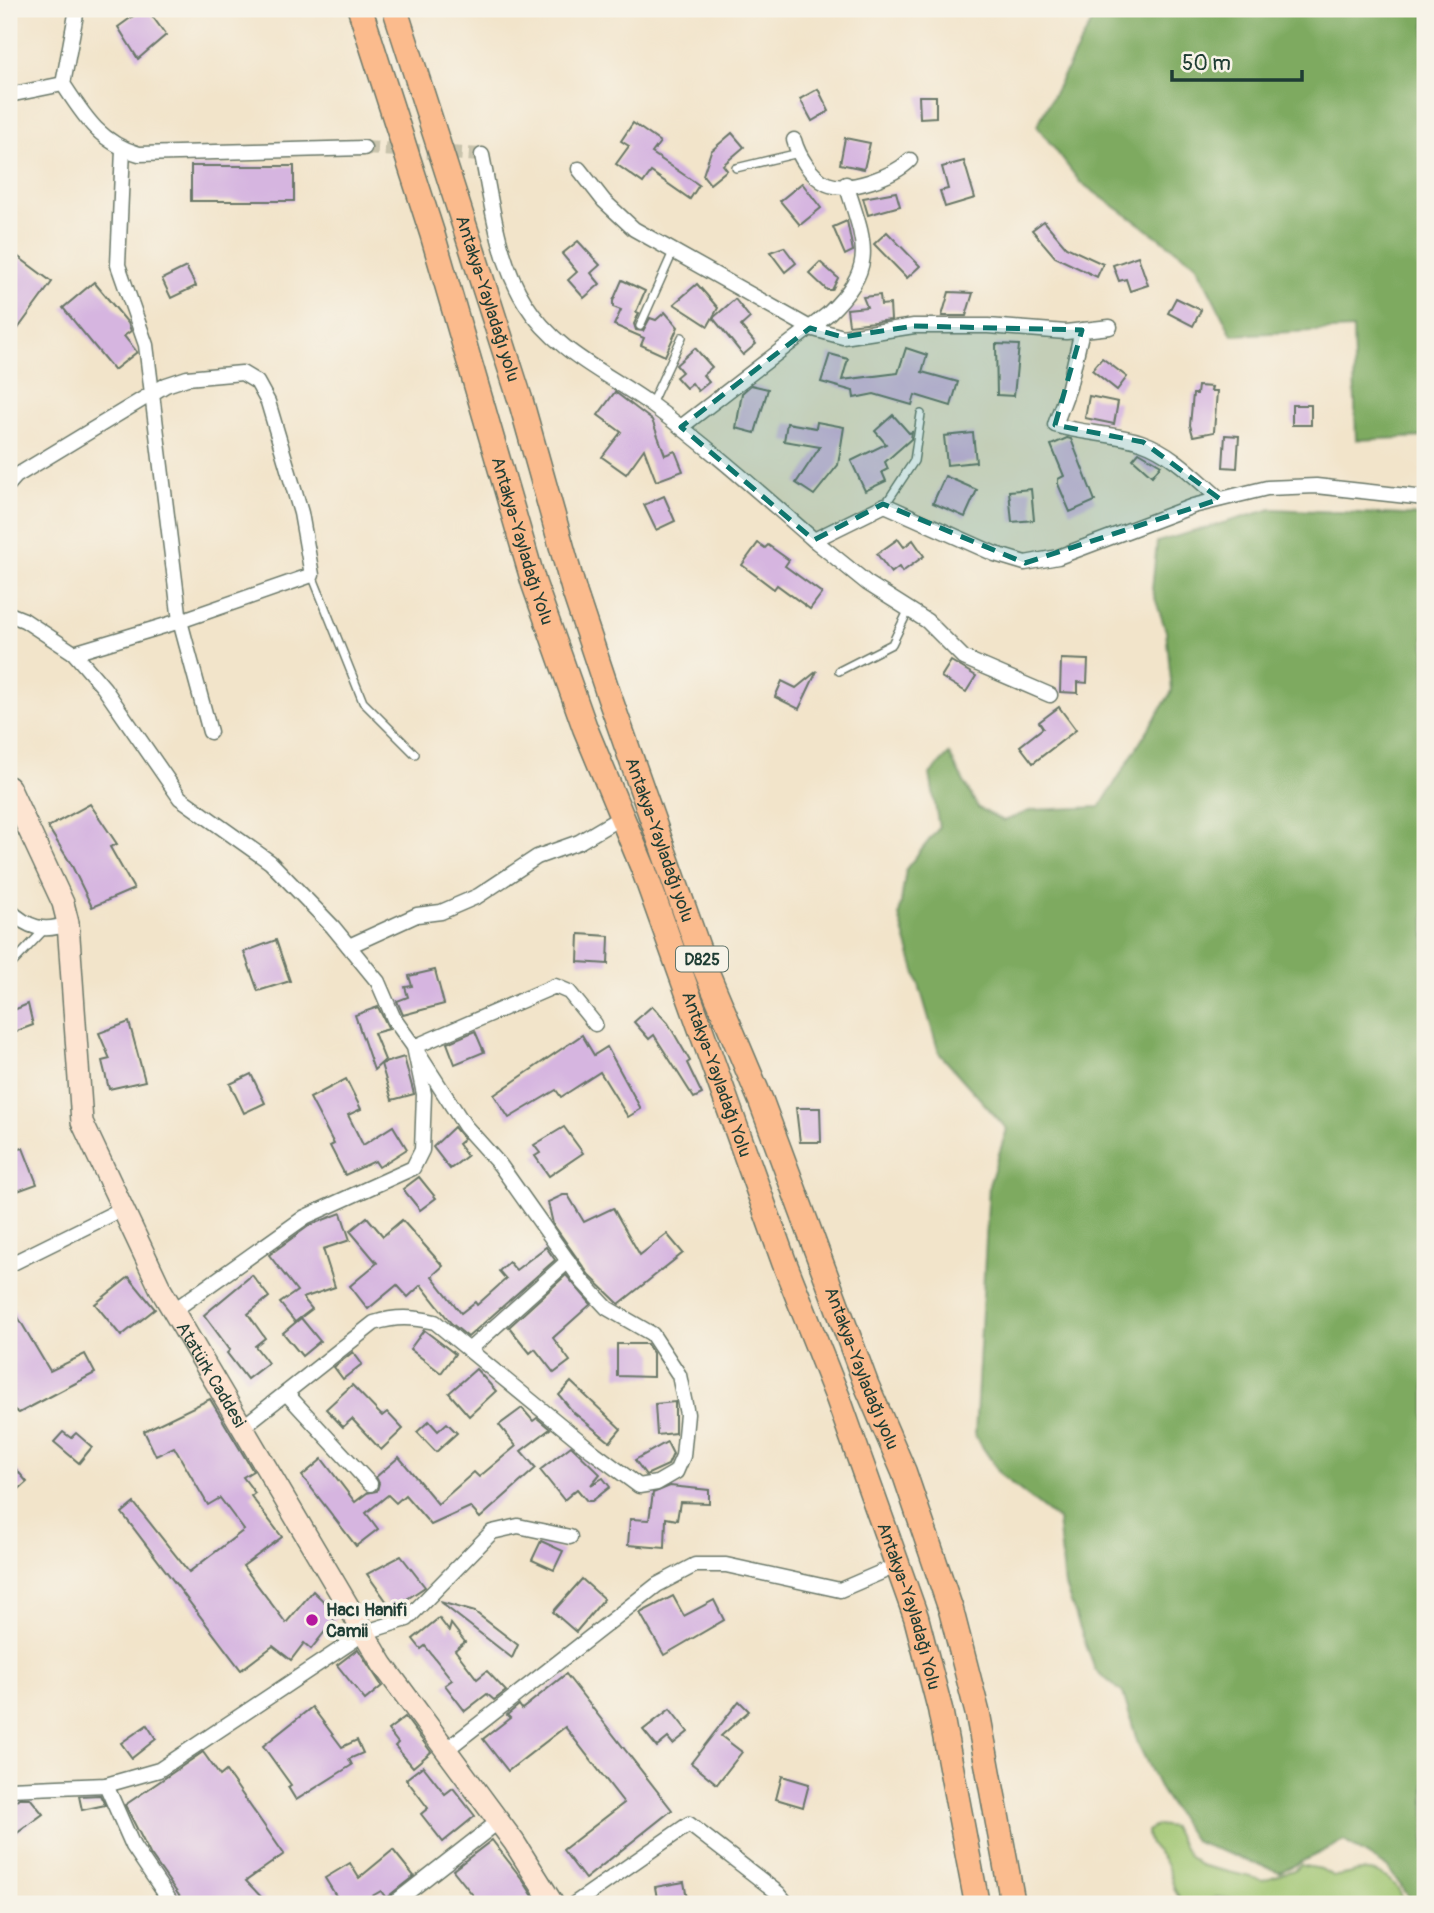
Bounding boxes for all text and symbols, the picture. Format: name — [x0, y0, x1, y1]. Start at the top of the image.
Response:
scale bar — [1172, 38, 1301, 82]
text: 50 m — [1182, 50, 1231, 77]
street label: Antakya-Yayladağı yolu — [450, 213, 525, 385]
street label: Antakya-Yayladağı Yolu — [486, 454, 559, 628]
street label: Antakya-Yayladağı yolu — [620, 754, 699, 925]
road number: D825 — [676, 946, 728, 972]
street label: Antakya-Yayladağı Yolu — [676, 988, 756, 1160]
street label: Antakya-Yayladağı yolu — [819, 1284, 904, 1453]
street label: Atatürk Caddesi — [171, 1318, 251, 1432]
street label: Antakya-Yayladağı Yolu — [871, 1520, 946, 1692]
place label: Hacı Hanifi Camii — [326, 1599, 407, 1643]
marker: Hacı Hanifi Camii — [304, 1612, 320, 1628]

